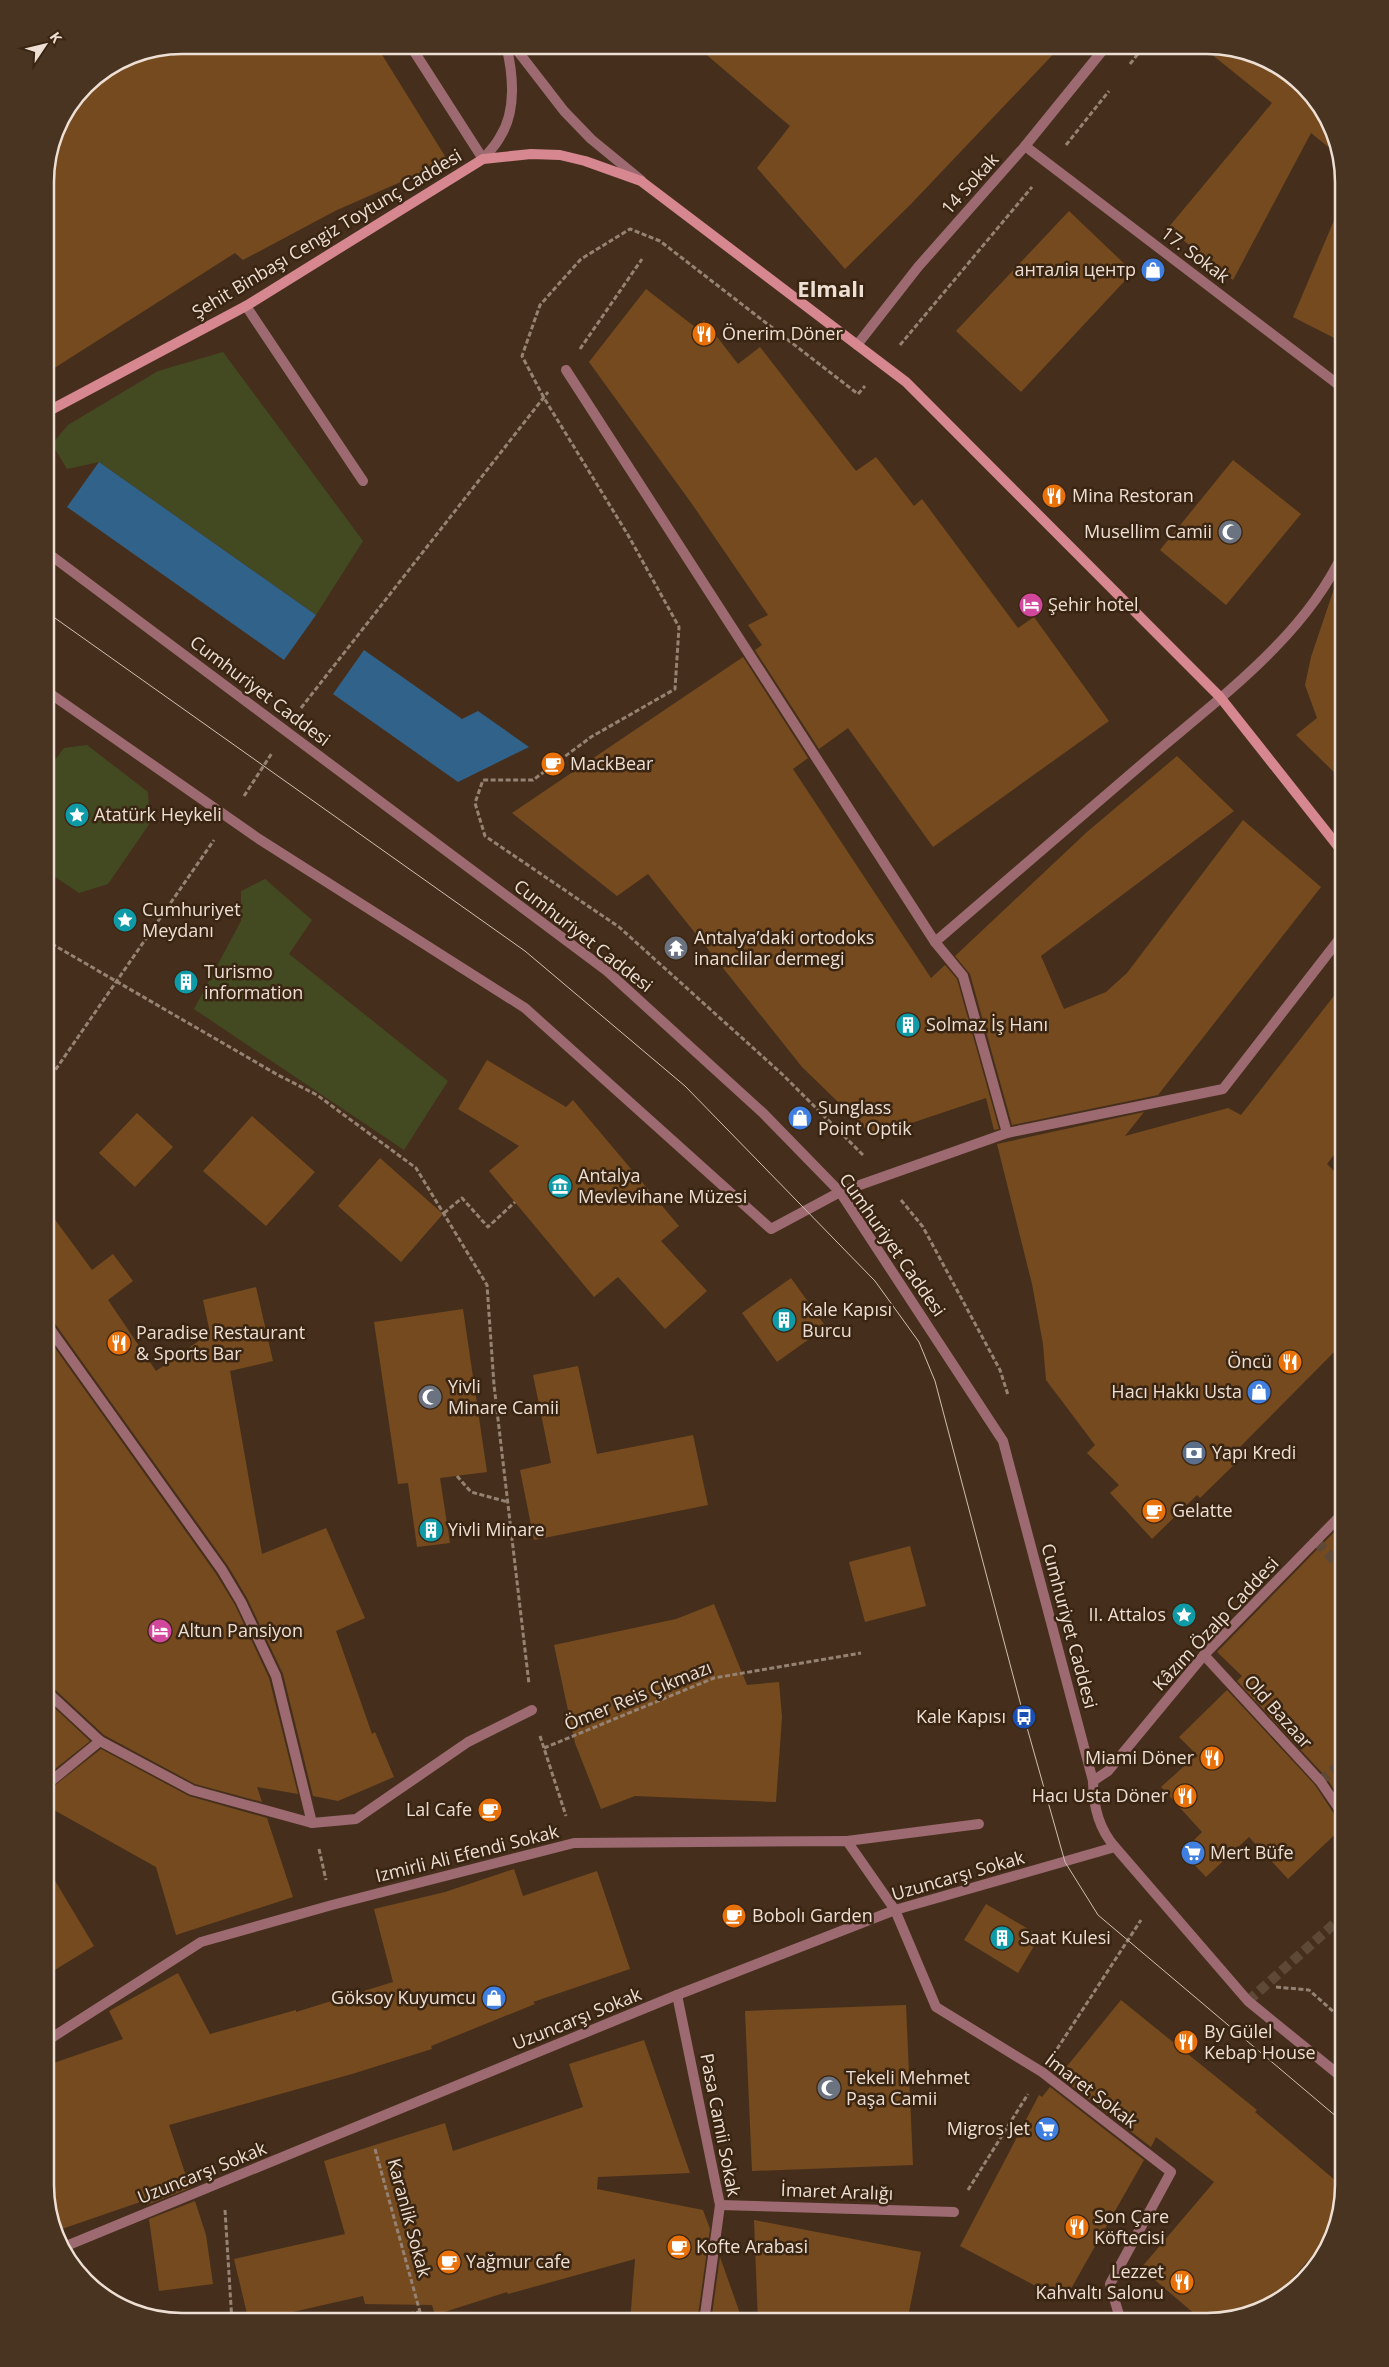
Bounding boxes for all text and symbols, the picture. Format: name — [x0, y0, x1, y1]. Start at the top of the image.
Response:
north arrow — [20, 20, 70, 70]
text: K — [46, 28, 67, 47]
street label: Şehit Binbaşı Cengiz Toytunç Caddesi — [187, 143, 466, 323]
street label: 14 Sokak — [935, 147, 1004, 219]
street label: 17. Sokak — [1157, 221, 1235, 288]
place label: анталія центр — [1014, 257, 1136, 281]
shop icon: анталія центр — [1140, 257, 1166, 283]
district label: Elmalı — [797, 273, 865, 303]
restaurant icon: Önerim Döner — [691, 321, 717, 347]
place label: Önerim Döner — [722, 321, 843, 345]
restaurant icon: Mina Restoran — [1041, 483, 1067, 509]
place label: Mina Restoran — [1072, 483, 1194, 507]
place label: Musellim Camii — [1084, 519, 1212, 543]
mosque icon: Musellim Camii — [1217, 519, 1243, 545]
hotel icon: Şehir hotel — [1018, 592, 1044, 618]
place label: Şehir hotel — [1048, 592, 1139, 616]
street label: Cumhuriyet Caddesi — [186, 630, 336, 751]
cafe icon: MackBear — [540, 751, 566, 777]
place label: MackBear — [570, 751, 654, 775]
place icon: Atatürk Heykeli — [64, 802, 90, 828]
place label: Atatürk Heykeli — [94, 802, 222, 826]
street label: Cumhuriyet Caddesi — [509, 873, 658, 997]
place label: Cumhuriyet Meydanı — [142, 897, 241, 942]
place icon: Cumhuriyet Meydanı — [112, 907, 138, 933]
place label: Antalya’daki ortodoks inanclilar dermegi — [694, 925, 874, 970]
temple icon: Antalya’daki ortodoks inanclilar dermegi — [663, 935, 689, 961]
place label: Turismo information — [204, 959, 303, 1004]
building icon: Turismo information — [173, 969, 199, 995]
building icon: Solmaz İş Hanı — [895, 1012, 921, 1038]
place label: Solmaz İş Hanı — [926, 1012, 1048, 1036]
place label: Sunglass Point Optik — [818, 1095, 912, 1140]
shop icon: Sunglass Point Optik — [787, 1105, 813, 1131]
place label: Antalya Mevlevihane Müzesi — [578, 1163, 747, 1208]
street label: Cumhuriyet Caddesi — [834, 1168, 951, 1321]
museum icon: Antalya Mevlevihane Müzesi — [547, 1173, 573, 1199]
place label: Kale Kapısı Burcu — [802, 1297, 892, 1342]
building icon: Kale Kapısı Burcu — [771, 1307, 797, 1333]
place label: Paradise Restaurant & Sports Bar — [136, 1320, 305, 1365]
restaurant icon: Paradise Restaurant & Sports Bar — [106, 1330, 132, 1356]
place label: Öncü — [1227, 1349, 1272, 1373]
restaurant icon: Öncü — [1277, 1349, 1303, 1375]
place label: Yivli Minare Camii — [448, 1374, 559, 1419]
place label: Hacı Hakkı Usta — [1111, 1379, 1242, 1403]
shop icon: Hacı Hakkı Usta — [1246, 1379, 1272, 1405]
mosque icon: Yivli Minare Camii — [417, 1384, 443, 1410]
bank icon: Yapı Kredi — [1181, 1440, 1207, 1466]
place label: Yapı Kredi — [1212, 1440, 1296, 1464]
cafe icon: Gelatte — [1141, 1498, 1167, 1524]
place label: Gelatte — [1172, 1498, 1233, 1522]
building icon: Yivli Minare — [418, 1517, 444, 1543]
place label: Yivli Minare — [448, 1517, 545, 1541]
street label: Cumhuriyet Caddesi — [1036, 1541, 1104, 1711]
street label: Kâzım Özalp Caddesi — [1147, 1551, 1284, 1695]
place label: II. Attalos — [1088, 1602, 1166, 1626]
place icon: II. Attalos — [1171, 1602, 1197, 1628]
hotel icon: Altun Pansiyon — [147, 1618, 173, 1644]
place label: Altun Pansiyon — [178, 1618, 303, 1642]
street label: Ömer Reis Çıkmazı — [560, 1655, 715, 1736]
street label: Old Bazaar — [1239, 1669, 1319, 1754]
place label: Kale Kapısı — [916, 1704, 1006, 1728]
bus stop icon: Kale Kapısı — [1011, 1704, 1037, 1730]
place label: Miami Döner — [1085, 1745, 1195, 1769]
restaurant icon: Miami Döner — [1199, 1745, 1225, 1771]
place label: Hacı Usta Döner — [1032, 1783, 1169, 1807]
restaurant icon: Hacı Usta Döner — [1172, 1783, 1198, 1809]
place label: Lal Cafe — [406, 1797, 472, 1821]
cafe icon: Lal Cafe — [477, 1797, 503, 1823]
street label: Izmirli Ali Efendi Sokak — [373, 1819, 561, 1887]
supermarket icon: Mert Büfe — [1180, 1840, 1206, 1866]
place label: Mert Büfe — [1210, 1840, 1294, 1864]
street label: Uzuncarşı Sokak — [889, 1844, 1027, 1905]
cafe icon: Bobolı Garden — [721, 1903, 747, 1929]
place label: Bobolı Garden — [752, 1903, 873, 1927]
building icon: Saat Kulesi — [989, 1925, 1015, 1951]
place label: Saat Kulesi — [1020, 1925, 1111, 1949]
street label: Uzuncarşı Sokak — [509, 1981, 645, 2055]
place label: Göksoy Kuyumcu — [331, 1985, 476, 2009]
shop icon: Göksoy Kuyumcu — [481, 1985, 507, 2011]
place label: By Gülel Kebap House — [1204, 2019, 1316, 2064]
restaurant icon: By Gülel Kebap House — [1173, 2029, 1199, 2055]
street label: İmaret Sokak — [1041, 2048, 1143, 2133]
street label: Pasa Camii Sokak — [695, 2051, 747, 2199]
place label: Tekeli Mehmet Paşa Camii — [846, 2065, 970, 2110]
mosque icon: Tekeli Mehmet Paşa Camii — [816, 2075, 842, 2101]
place label: Migros Jet — [947, 2116, 1030, 2140]
supermarket icon: Migros Jet — [1034, 2116, 1060, 2142]
street label: Uzuncarşı Sokak — [134, 2135, 270, 2209]
street label: Karanlik Sokak — [383, 2156, 438, 2280]
street label: İmaret Aralığı — [780, 2177, 894, 2205]
place label: Son Çare Köftecisi — [1094, 2204, 1169, 2249]
restaurant icon: Son Çare Köftecisi — [1064, 2214, 1090, 2240]
cafe icon: Kofte Arabasi — [666, 2234, 692, 2260]
place label: Kofte Arabasi — [696, 2234, 808, 2258]
cafe icon: Yağmur cafe — [436, 2249, 462, 2275]
place label: Yağmur cafe — [466, 2249, 570, 2273]
place label: Lezzet Kahvaltı Salonu — [1035, 2259, 1164, 2304]
restaurant icon: Lezzet Kahvaltı Salonu — [1169, 2269, 1195, 2295]

